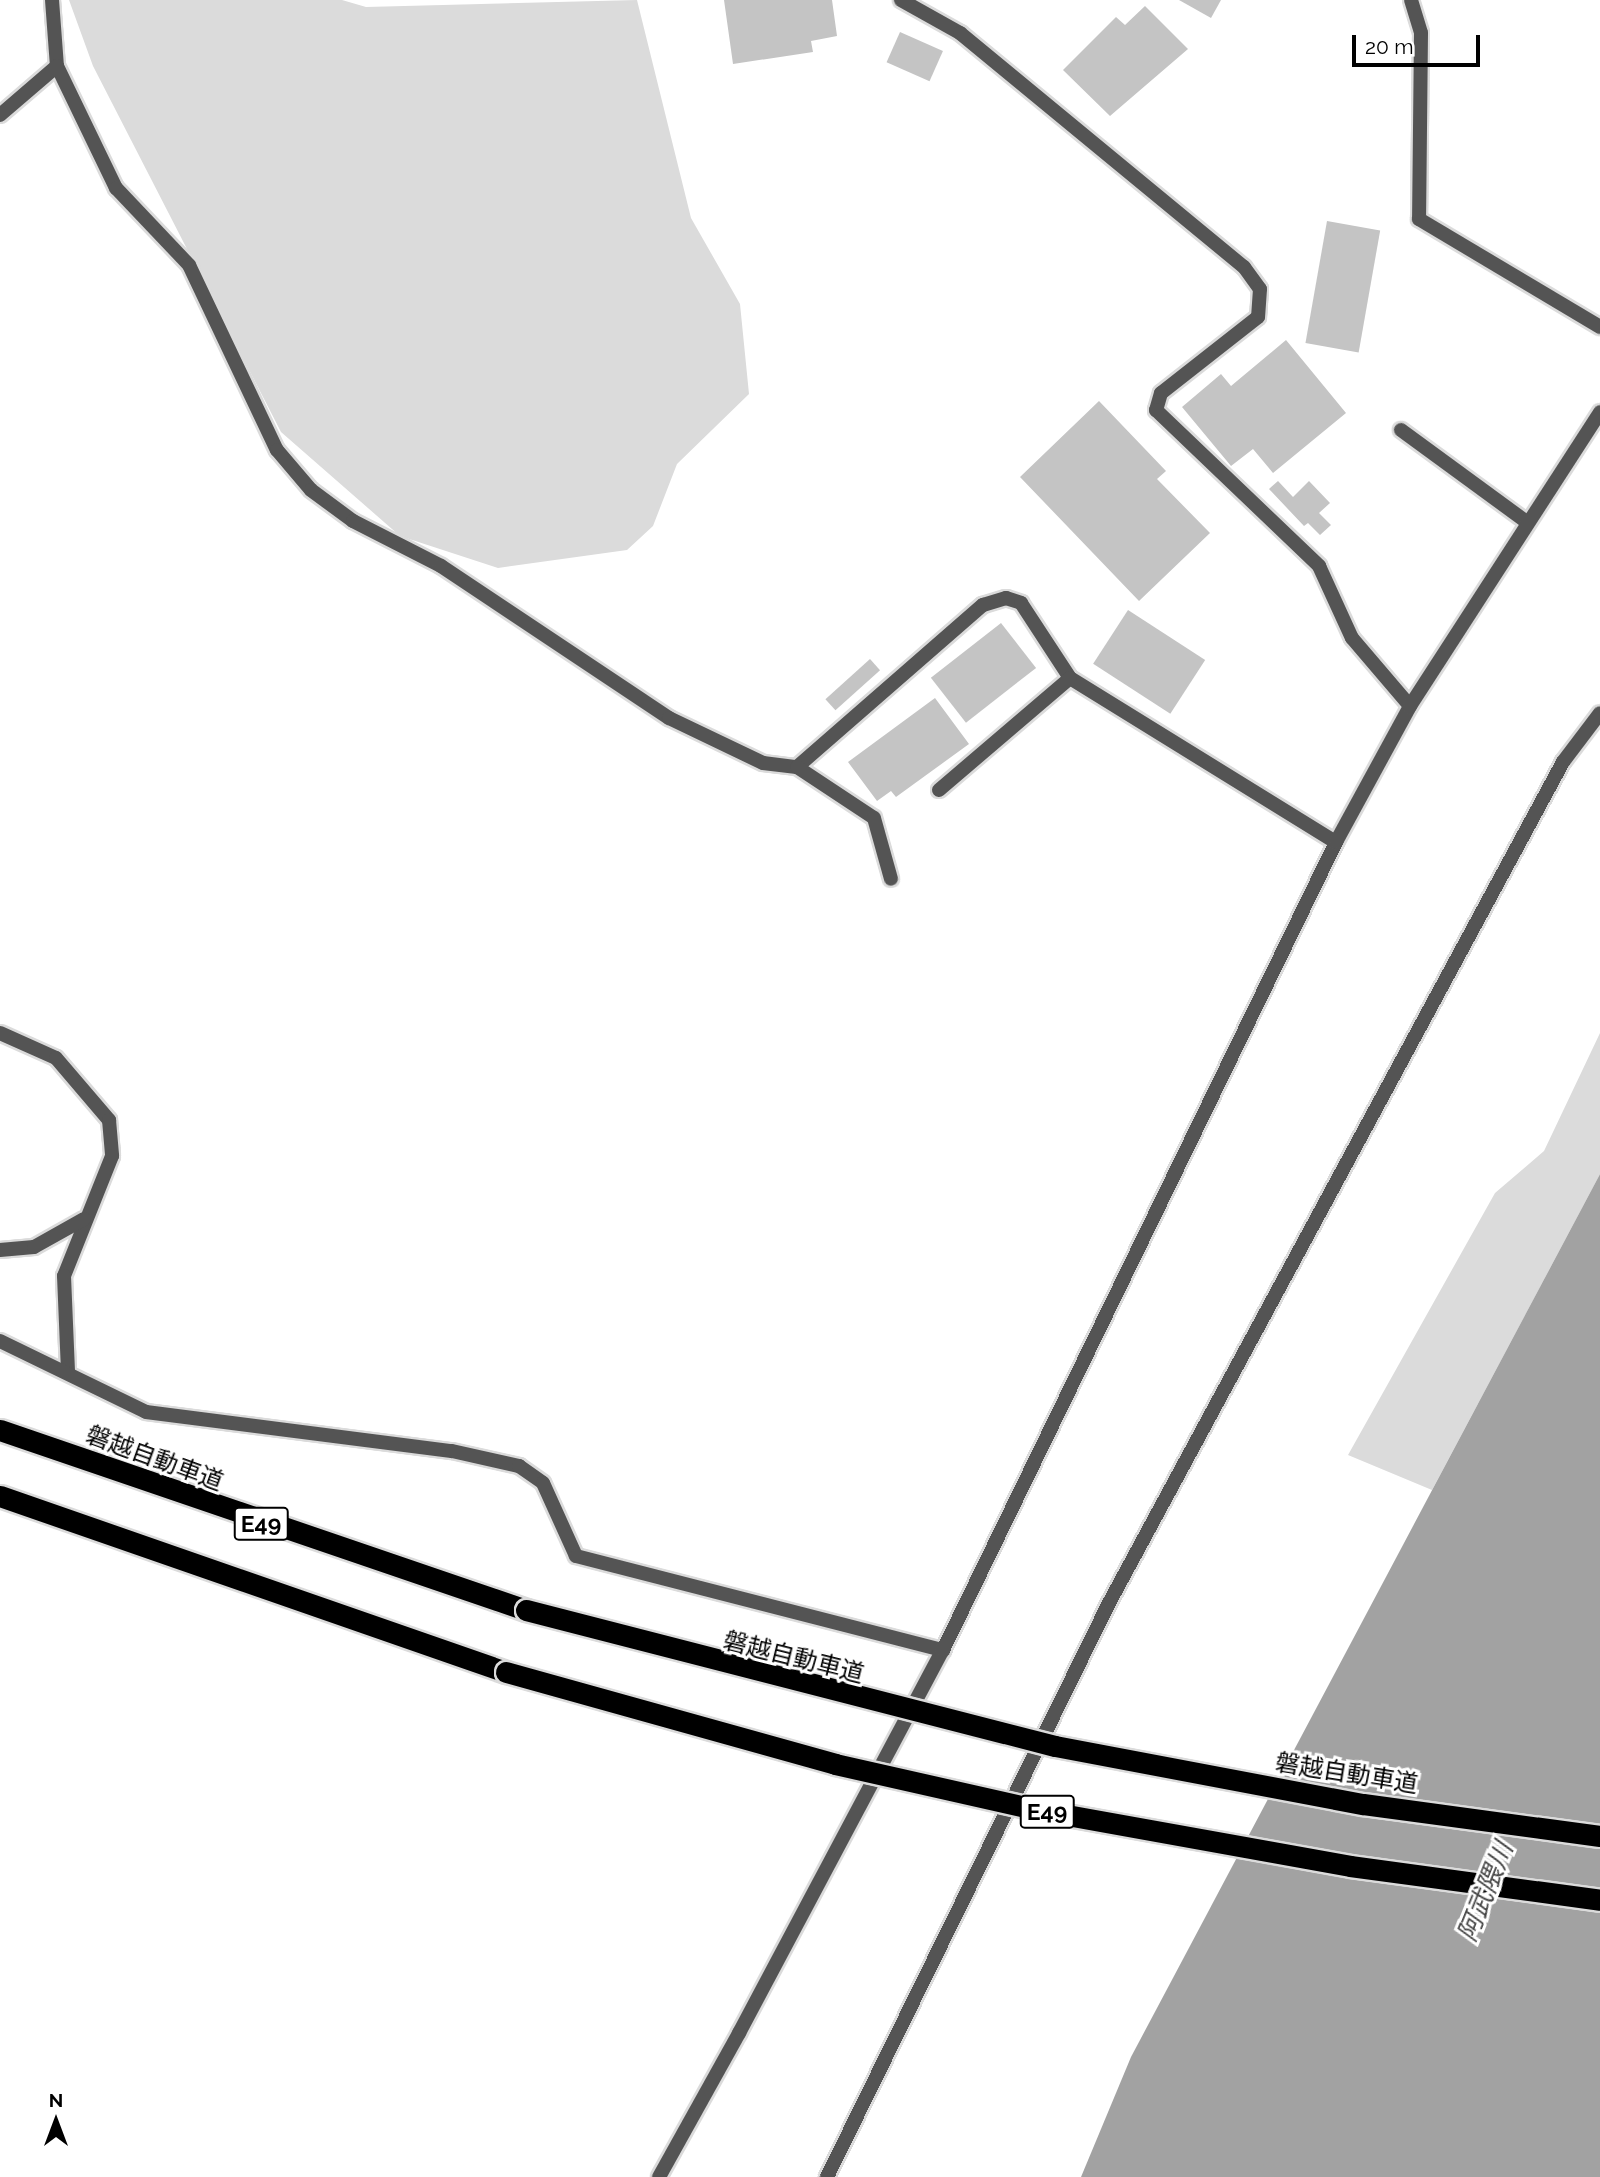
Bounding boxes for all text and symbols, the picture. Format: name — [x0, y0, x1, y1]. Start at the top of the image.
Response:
scale bar — [1355, 21, 1483, 65]
text: 20 m — [1365, 34, 1413, 59]
street label: 磐越自動車道 — [82, 1420, 228, 1496]
road number: E49 — [233, 1504, 289, 1544]
street label: 磐越自動車道 — [721, 1626, 867, 1688]
street label: 磐越自動車道 — [1274, 1748, 1420, 1798]
road number: E49 — [1019, 1792, 1075, 1831]
water label: 阿武隈川 — [1452, 1838, 1520, 1946]
north arrow — [21, 2086, 91, 2156]
text: N — [49, 2089, 63, 2111]

